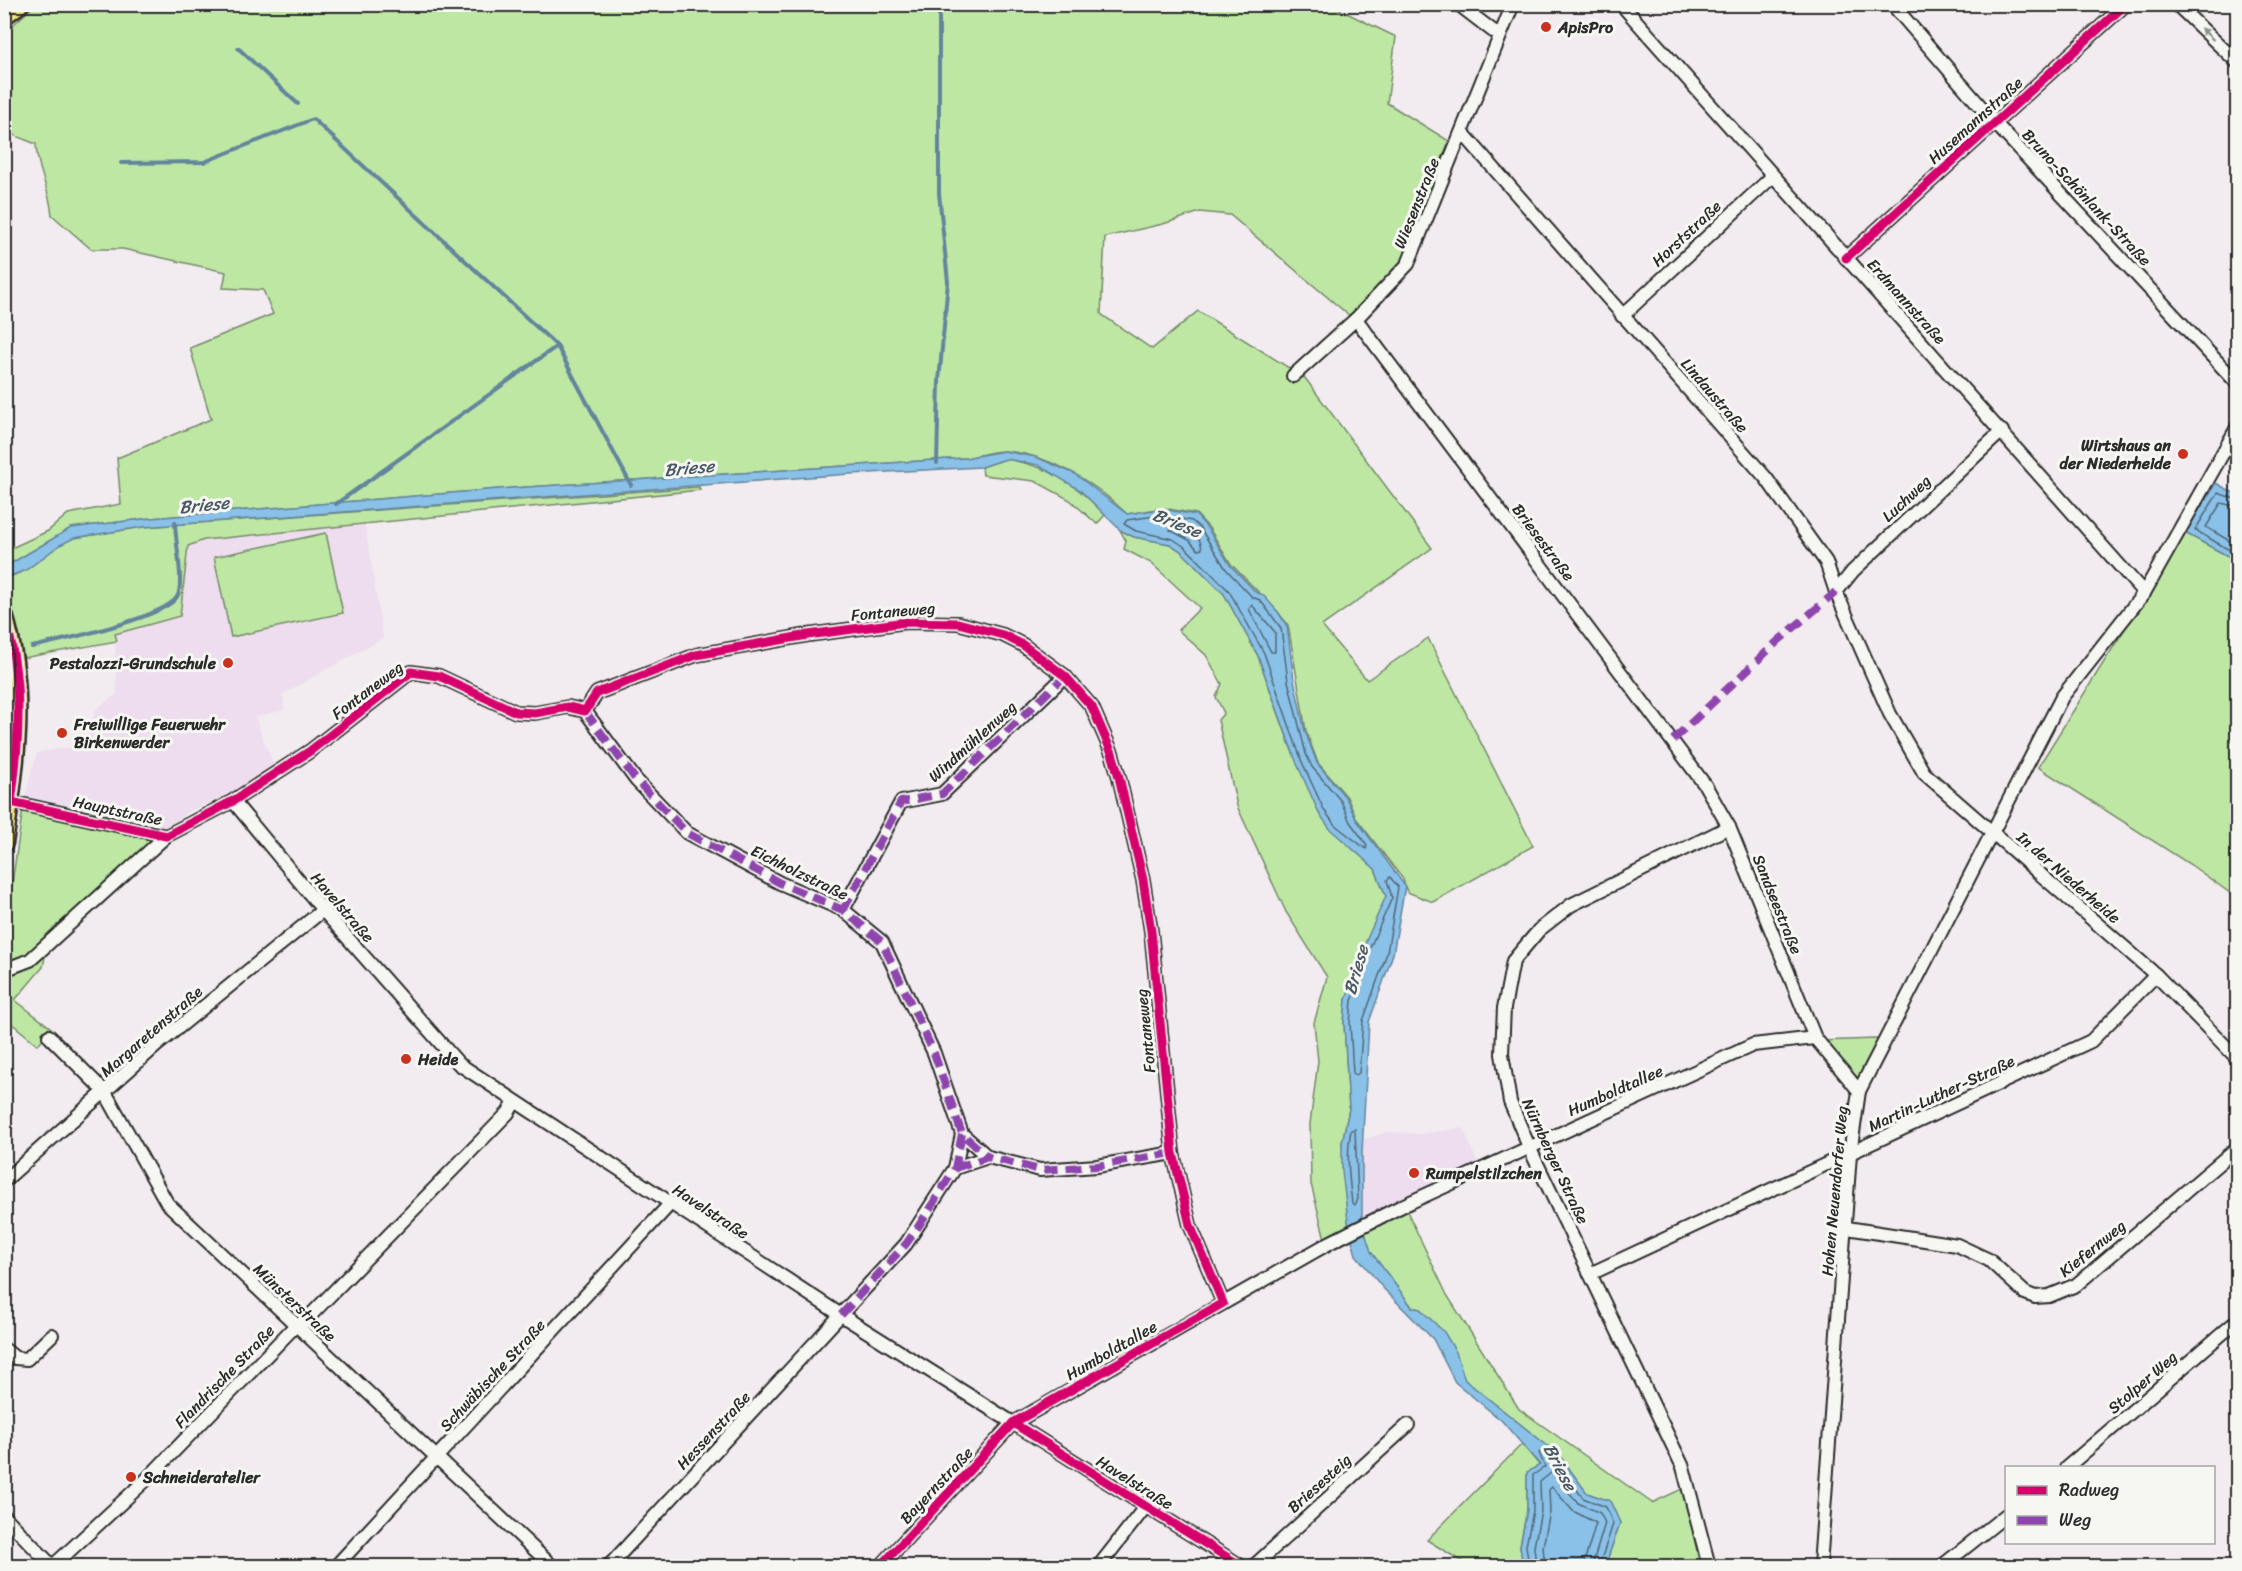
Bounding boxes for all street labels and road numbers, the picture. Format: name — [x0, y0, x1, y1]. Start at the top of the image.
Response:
street label: Husemannstraße — [1921, 69, 2030, 172]
street label: Bruno-Schönlank-Straße — [2015, 122, 2159, 273]
street label: Wiesenstraße — [1385, 153, 1448, 253]
street label: Horststraße — [1644, 193, 1728, 274]
street label: Erdmannstraße — [1860, 251, 1954, 352]
street label: Lindaustraße — [1673, 351, 1756, 440]
street label: Luchweg — [1875, 467, 1938, 529]
street label: Briesestraße — [1504, 497, 1583, 588]
street label: Fontaneweg — [850, 593, 936, 630]
street label: Fontaneweg — [325, 653, 410, 727]
street label: Windmühlenweg — [921, 693, 1024, 790]
street label: Hauptstraße — [70, 787, 165, 834]
street label: In der Niederheide — [2009, 823, 2127, 931]
street label: Eichholzstraße — [746, 836, 854, 909]
street label: Sandseestraße — [1744, 850, 1811, 959]
street label: Havelstraße — [303, 865, 382, 950]
street label: Margaretenstraße — [93, 978, 210, 1085]
street label: Fontaneweg — [1127, 988, 1164, 1074]
street label: Martin-Luther-Straße — [1863, 1047, 2020, 1140]
street label: Humboldtallee — [1563, 1056, 1668, 1125]
street label: Nürnberger Straße — [1514, 1093, 1597, 1229]
street label: Hohen Neuendorfer Weg — [1813, 1105, 1856, 1277]
street label: Havelstraße — [666, 1176, 755, 1247]
street label: Kiefernweg — [2052, 1212, 2132, 1285]
street label: Münsterstraße — [246, 1256, 344, 1349]
street label: Schwäbische Straße — [432, 1312, 553, 1439]
street label: Humboldtallee — [1060, 1312, 1163, 1389]
street label: Flandrische Straße — [167, 1317, 282, 1435]
street label: Stolper Weg — [2101, 1343, 2184, 1421]
street label: Hessenstraße — [669, 1384, 758, 1477]
street label: Bayernstraße — [892, 1440, 980, 1531]
street label: Briesesteig — [1280, 1446, 1358, 1520]
street label: Havelstraße — [1090, 1447, 1179, 1518]

